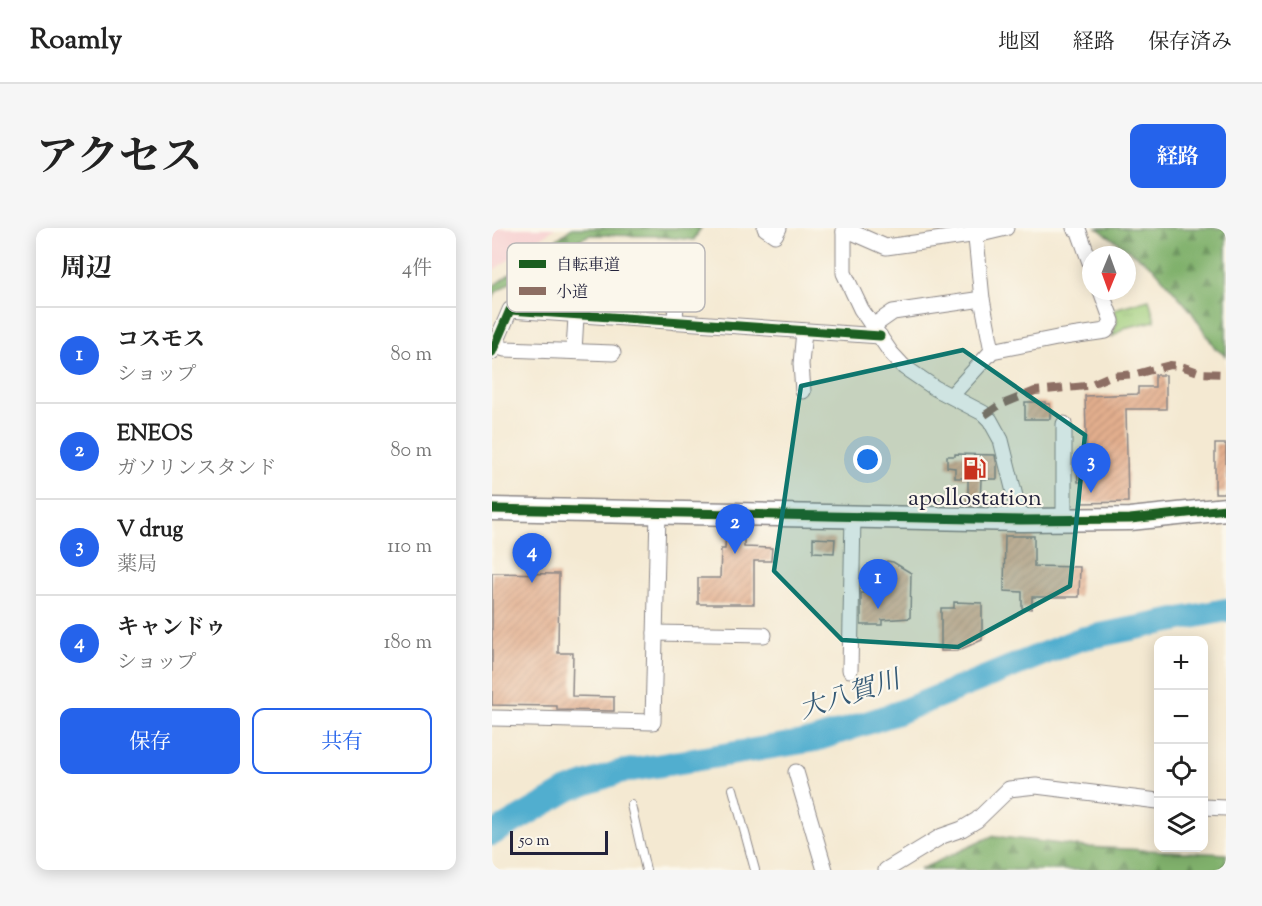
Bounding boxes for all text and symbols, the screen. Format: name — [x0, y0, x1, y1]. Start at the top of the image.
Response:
text: Roamly — [30, 21, 122, 61]
text: 地図 — [998, 28, 1040, 58]
text: 経路 — [1073, 28, 1115, 58]
text: 保存済み — [1148, 28, 1232, 58]
button: 経路 — [1130, 124, 1226, 188]
text: アクセス — [36, 130, 203, 190]
legend — [507, 243, 705, 312]
north arrow — [1082, 246, 1136, 300]
text: 周辺 — [60, 251, 112, 288]
text: 4件 — [402, 255, 432, 284]
text: 自転車道 — [556, 255, 620, 278]
text: 小道 — [556, 282, 588, 305]
text: コスモス — [117, 325, 205, 357]
text: 1 — [76, 341, 83, 370]
text: 80 m — [391, 341, 432, 370]
text: ショップ — [117, 361, 197, 390]
text: ENEOS — [117, 419, 193, 451]
text: 2 — [75, 437, 84, 466]
text: 80 m — [391, 437, 432, 466]
pin: 3 — [1072, 444, 1110, 493]
your location — [853, 445, 882, 474]
text: ガソリンスタンド — [117, 455, 276, 484]
fuel station icon: apollostation — [962, 456, 988, 482]
place label: apollostation — [908, 482, 1042, 516]
pin: 2 — [716, 504, 754, 554]
text: V drug — [117, 515, 183, 547]
text: 3 — [75, 533, 84, 562]
text: 110 m — [387, 533, 432, 562]
pin: 4 — [512, 534, 552, 583]
text: 薬局 — [117, 551, 157, 580]
pin: 1 — [858, 560, 898, 609]
text: キャンドゥ — [117, 613, 226, 645]
text: 4 — [74, 629, 85, 658]
text: 180 m — [384, 629, 432, 658]
map controls — [1154, 636, 1208, 852]
button: + — [1154, 636, 1208, 690]
text: ショップ — [117, 649, 197, 678]
water label: 大八賀川 — [795, 661, 908, 730]
button: − — [1154, 690, 1208, 744]
button: 保存 — [60, 708, 240, 774]
button: 共有 — [252, 708, 432, 774]
button: locate — [1154, 744, 1208, 798]
button: layers — [1154, 798, 1208, 852]
scale bar — [510, 828, 608, 856]
text: 50 m — [519, 830, 550, 853]

